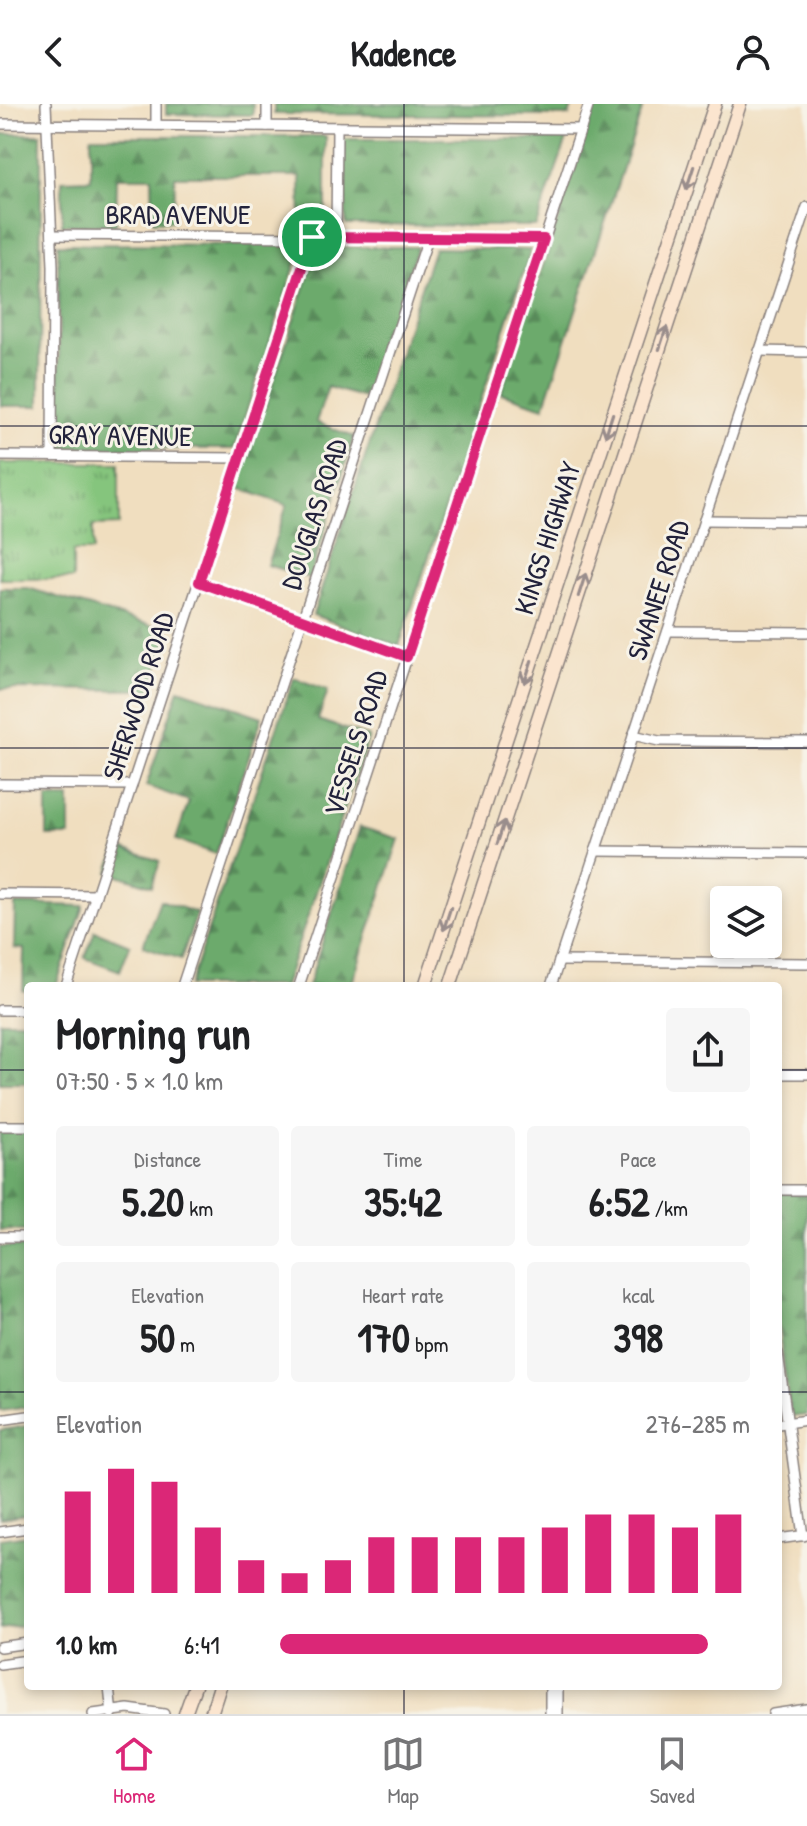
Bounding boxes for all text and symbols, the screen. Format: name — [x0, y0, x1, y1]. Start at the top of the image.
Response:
text: Kadence — [351, 28, 456, 77]
icon: back — [32, 30, 76, 74]
icon: person — [731, 30, 775, 74]
one-way arrow — [682, 165, 697, 190]
street label: BRAD AVENUE — [106, 195, 250, 233]
pin — [278, 203, 346, 271]
icon: arrive — [290, 215, 334, 259]
one-way arrow — [657, 326, 671, 351]
one-way arrow — [601, 412, 616, 437]
street label: GRAY AVENUE — [48, 415, 192, 455]
street label: DOUGLAS ROAD — [272, 433, 356, 594]
street label: KINGS HIGHWAY — [504, 456, 590, 619]
street label: SWANEE ROAD — [618, 514, 699, 665]
one-way arrow — [575, 573, 590, 598]
street label: SHERWOOD ROAD — [93, 607, 183, 785]
one-way arrow — [520, 659, 534, 684]
street label: VESSELS ROAD — [314, 665, 397, 821]
one-way arrow — [494, 820, 509, 845]
map controls — [710, 886, 782, 958]
button: layers — [710, 886, 782, 958]
one-way arrow — [438, 906, 453, 931]
text: Morning run — [56, 1003, 251, 1063]
button: share — [666, 1008, 750, 1092]
text: 07:50 · 5 × 1.0 km — [56, 1063, 223, 1098]
text: Distance — [134, 1144, 201, 1174]
text: Time — [384, 1144, 422, 1174]
text: Pace — [620, 1144, 657, 1174]
text: 5.20 — [122, 1174, 184, 1228]
text: 35:42 — [364, 1174, 442, 1228]
text: 6:52 — [589, 1174, 650, 1228]
text: km — [184, 1193, 213, 1223]
text: /km — [650, 1193, 688, 1223]
text: Elevation — [131, 1280, 204, 1310]
text: Heart rate — [362, 1280, 444, 1310]
text: kcal — [622, 1280, 654, 1310]
text: 50 — [140, 1310, 175, 1364]
text: 170 — [358, 1310, 410, 1364]
text: 398 — [613, 1310, 663, 1364]
text: m — [175, 1329, 195, 1359]
text: bpm — [410, 1329, 448, 1359]
text: Elevation — [56, 1406, 142, 1441]
text: 276–285 m — [646, 1406, 750, 1441]
text: 1.0 km — [56, 1627, 117, 1662]
text: 6:41 — [184, 1627, 220, 1662]
tab: Home — [112, 1732, 156, 1810]
tab: Map — [381, 1732, 425, 1810]
tab: Saved — [650, 1732, 695, 1810]

